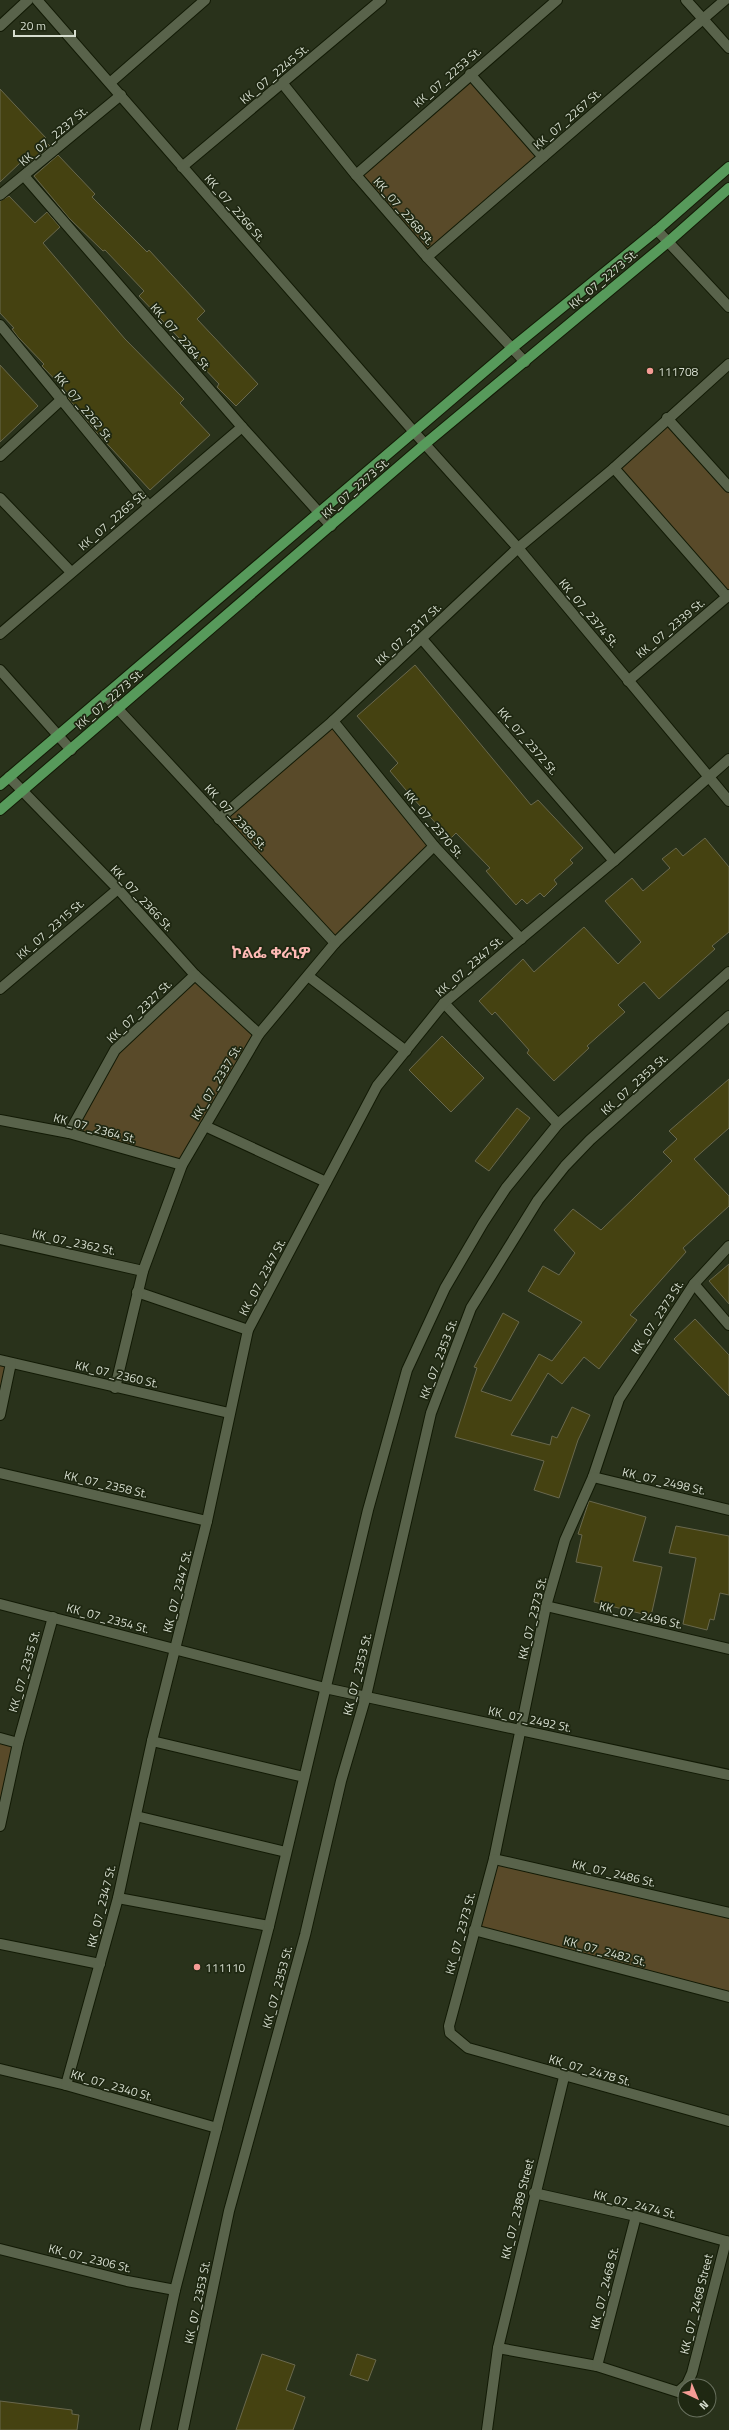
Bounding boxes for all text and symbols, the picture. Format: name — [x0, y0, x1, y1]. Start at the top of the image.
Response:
scale bar — [14, 12, 75, 38]
text: 20 m — [20, 16, 46, 35]
street label: KK_07_2245 St. — [235, 39, 313, 109]
street label: KK_07_2253 St. — [409, 42, 485, 112]
street label: KK_07_2267 St. — [529, 84, 605, 154]
street label: KK_07_2237 St. — [14, 101, 92, 171]
street label: KK_07_2266 St. — [200, 170, 270, 246]
street label: KK_07_2268 St. — [369, 173, 439, 249]
street label: KK_07_2273 St. — [564, 244, 642, 314]
street label: KK_07_2264 St. — [146, 299, 216, 375]
place label: 111708 — [658, 362, 699, 381]
marker: 111708 — [645, 366, 655, 376]
street label: KK_07_2262 St. — [50, 368, 118, 446]
street label: KK_07_2273 St. — [317, 453, 393, 523]
street label: KK_07_2265 St. — [74, 485, 150, 555]
street label: KK_07_2374 St. — [554, 574, 624, 652]
street label: KK_07_2339 St. — [631, 593, 709, 663]
street label: KK_07_2317 St. — [370, 598, 446, 670]
street label: KK_07_2273 St. — [71, 664, 147, 734]
street label: KK_07_2372 St. — [493, 703, 563, 779]
street label: KK_07_2368 St. — [200, 779, 272, 855]
street label: KK_07_2370 St. — [399, 785, 469, 863]
street label: KK_07_2366 St. — [106, 860, 178, 936]
street label: KK_07_2315 St. — [12, 894, 88, 964]
street label: KK_07_2347 St. — [431, 931, 507, 1001]
district label: ኮልፌ ቀራኒዎ — [232, 940, 311, 964]
street label: KK_07_2327 St. — [102, 975, 176, 1047]
street label: KK_07_2337 St. — [186, 1041, 246, 1123]
street label: KK_07_2353 St. — [596, 1049, 672, 1119]
street label: KK_07_2364 St. — [51, 1108, 139, 1148]
street label: KK_07_2362 St. — [30, 1224, 118, 1260]
street label: KK_07_2347 St. — [234, 1235, 290, 1319]
street label: KK_07_2373 St. — [626, 1276, 688, 1358]
street label: KK_07_2353 St. — [414, 1316, 462, 1402]
street label: KK_07_2360 St. — [73, 1355, 161, 1393]
street label: KK_07_2498 St. — [620, 1462, 708, 1500]
street label: KK_07_2358 St. — [62, 1465, 150, 1503]
street label: KK_07_2347 St. — [158, 1547, 196, 1635]
street label: KK_07_2373 St. — [513, 1574, 551, 1662]
street label: KK_07_2496 St. — [597, 1596, 685, 1634]
street label: KK_07_2354 St. — [64, 1598, 152, 1638]
street label: KK_07_2335 St. — [3, 1628, 45, 1714]
street label: KK_07_2353 St. — [338, 1630, 376, 1718]
street label: KK_07_2492 St. — [486, 1701, 574, 1737]
street label: KK_07_2486 St. — [570, 1854, 658, 1892]
street label: KK_07_2347 St. — [82, 1862, 120, 1950]
street label: KK_07_2373 St. — [440, 1889, 480, 1977]
street label: KK_07_2482 St. — [561, 1931, 649, 1971]
street label: KK_07_2353 St. — [257, 1943, 297, 2031]
place label: 111110 — [205, 1958, 246, 1977]
marker: 111110 — [192, 1962, 202, 1972]
street label: KK_07_2478 St. — [547, 2049, 633, 2091]
street label: KK_07_2340 St. — [69, 2064, 155, 2106]
street label: KK_07_2389 Street — [495, 2156, 539, 2261]
street label: KK_07_2474 St. — [591, 2185, 679, 2223]
street label: KK_07_2306 St. — [46, 2239, 134, 2277]
street label: KK_07_2468 St. — [585, 2244, 623, 2332]
street label: KK_07_2468 Street — [674, 2251, 718, 2356]
street label: KK_07_2353 St. — [179, 2258, 215, 2346]
north arrow — [677, 2378, 717, 2418]
text: N — [696, 2397, 712, 2414]

